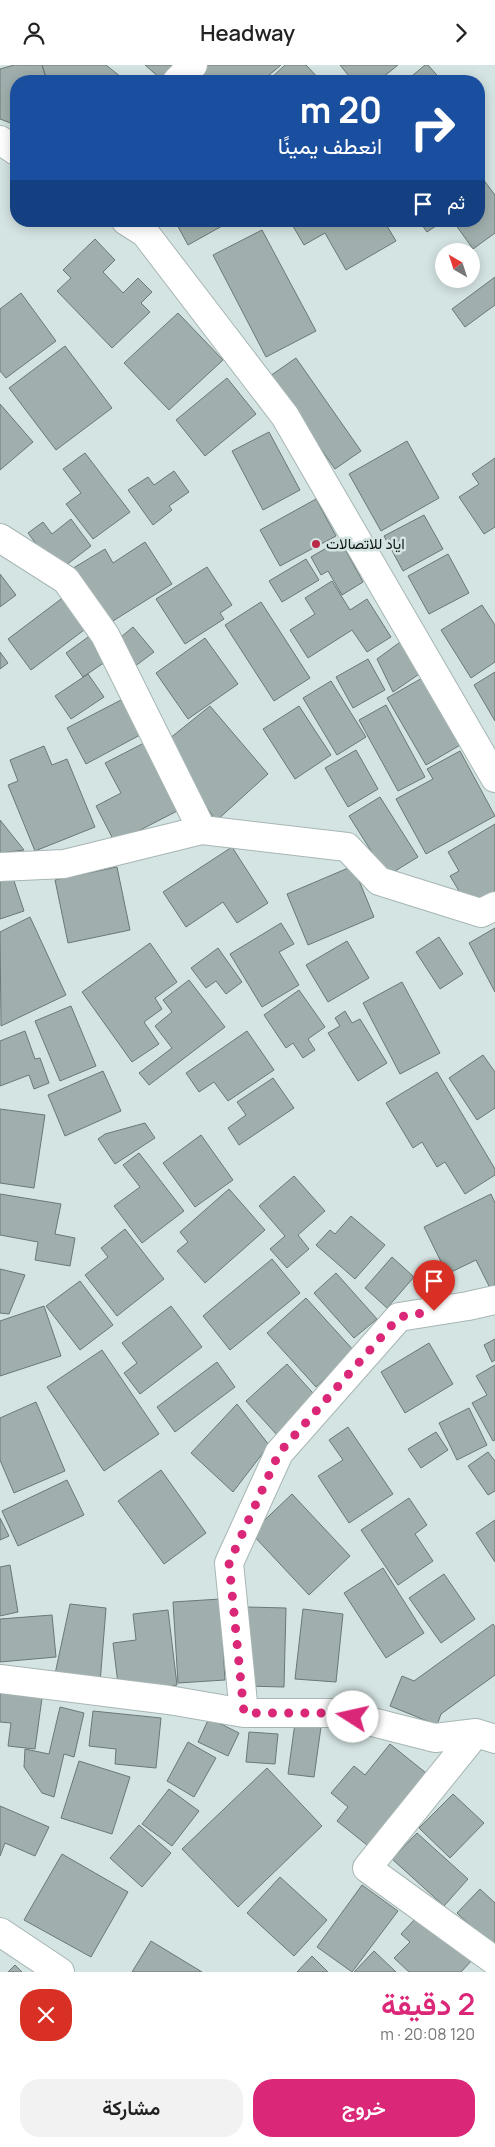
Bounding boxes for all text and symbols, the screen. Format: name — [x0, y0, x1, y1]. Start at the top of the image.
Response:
text: Headway — [200, 18, 295, 48]
icon: person — [20, 19, 48, 47]
icon: forward — [447, 19, 475, 47]
text: 20 m — [300, 86, 382, 134]
icon: right — [400, 95, 465, 160]
text: انعطف يمينًا — [278, 131, 382, 161]
text: ثم — [447, 189, 465, 215]
icon: arrive — [409, 190, 437, 218]
north arrow — [435, 243, 480, 287]
map controls — [435, 243, 480, 288]
place label: اياد للاتصالات — [326, 533, 405, 554]
marker: اياد للاتصالات — [310, 538, 322, 550]
pin — [413, 1260, 455, 1311]
icon: arrive — [420, 1267, 448, 1295]
position arrow — [326, 1690, 378, 1742]
text: 2 دقيقة — [381, 1983, 475, 2024]
button: close — [20, 1989, 72, 2041]
text: 120 m · 20:08 — [380, 2023, 475, 2045]
button: مشاركة — [20, 2079, 243, 2137]
button: خروج — [253, 2079, 475, 2137]

